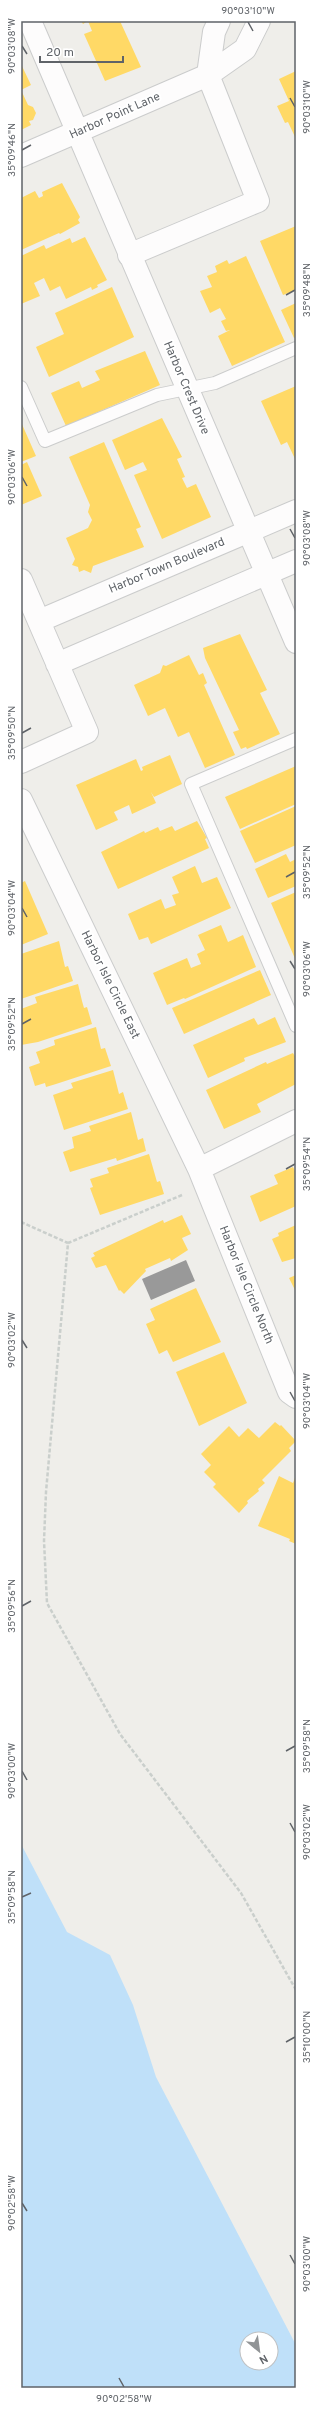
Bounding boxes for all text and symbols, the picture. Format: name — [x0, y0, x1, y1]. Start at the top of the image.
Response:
text: 90°03'10"W — [221, 5, 275, 18]
text: 90°03'08"W — [6, 18, 19, 74]
scale bar — [40, 38, 123, 64]
text: 20 m — [46, 45, 74, 61]
text: 90°03'10"W — [301, 80, 314, 134]
street label: Harbor Point Lane — [67, 89, 163, 143]
text: 35°09'46"N — [6, 123, 19, 177]
text: 35°09'48"N — [301, 263, 314, 317]
street label: Harbor Crest Drive — [159, 339, 213, 437]
text: 90°03'06"W — [6, 449, 19, 505]
text: 90°03'08"W — [301, 510, 314, 566]
street label: Harbor Town Boulevard — [107, 534, 227, 598]
text: 35°09'50"N — [6, 706, 19, 760]
text: 35°09'52"N — [301, 845, 314, 899]
text: 90°03'04"W — [6, 880, 19, 936]
street label: Harbor Isle Circle East — [77, 928, 143, 1042]
text: 90°03'06"W — [301, 941, 314, 997]
text: 35°09'52"N — [6, 997, 19, 1051]
text: 35°09'54"N — [301, 1137, 314, 1191]
street label: Harbor Isle Circle North — [215, 1224, 277, 1346]
text: 90°03'02"W — [6, 1312, 19, 1368]
text: 90°03'04"W — [301, 1373, 314, 1429]
text: 35°09'56"N — [6, 1579, 19, 1633]
text: 35°09'58"N — [301, 1719, 314, 1773]
text: 90°03'00"W — [6, 1743, 19, 1799]
text: 90°03'02"W — [301, 1804, 314, 1860]
text: 35°09'58"N — [6, 1870, 19, 1924]
text: 35°10'00"N — [301, 2011, 314, 2063]
text: 90°02'58"W — [6, 2175, 19, 2231]
text: 90°03'00"W — [301, 2236, 314, 2292]
north arrow — [239, 2331, 279, 2371]
text: N — [257, 2351, 270, 2367]
text: 90°02'58"W — [96, 2393, 152, 2406]

